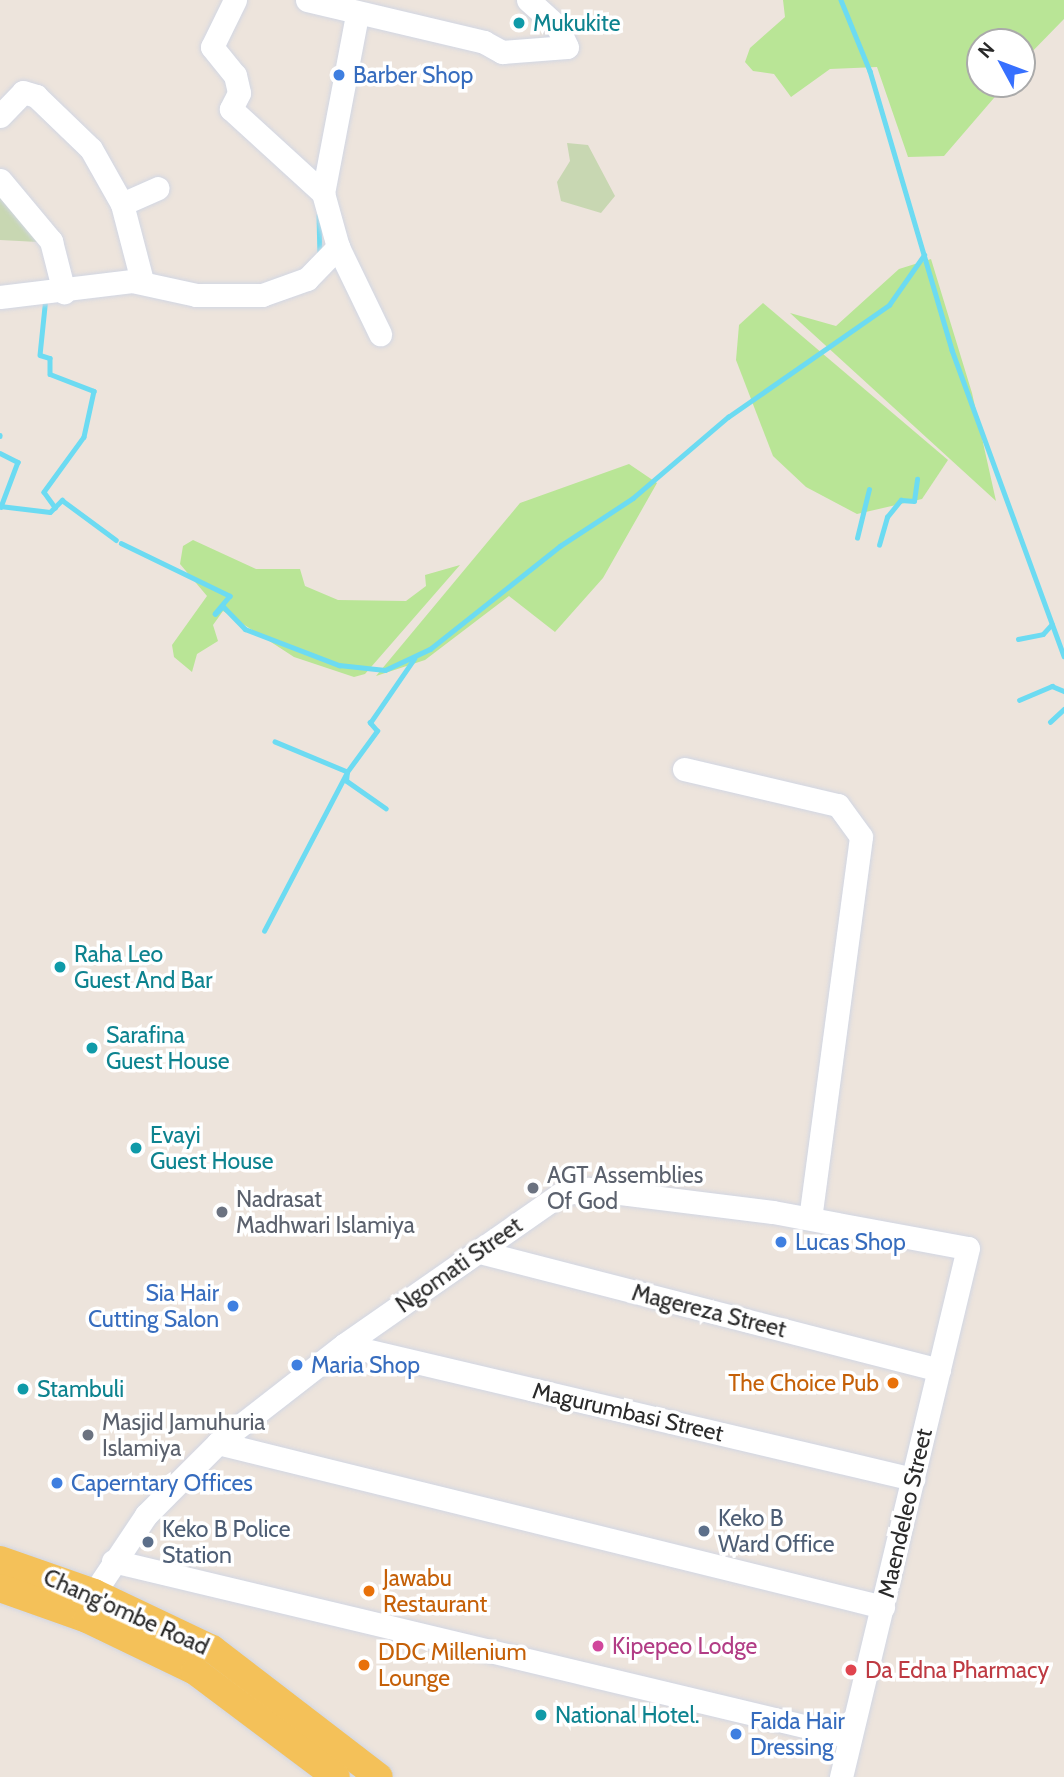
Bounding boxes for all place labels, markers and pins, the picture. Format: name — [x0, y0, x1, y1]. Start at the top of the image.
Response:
place label: Mukukite — [533, 9, 620, 37]
marker: Mukukite — [511, 15, 527, 31]
place label: Barber Shop — [353, 61, 473, 89]
marker: Barber Shop — [331, 67, 347, 83]
place label: Raha Leo Guest And Bar — [74, 940, 213, 994]
marker: Raha Leo Guest And Bar — [52, 959, 68, 975]
place label: Sarafina Guest House — [106, 1021, 229, 1075]
marker: Sarafina Guest House — [84, 1040, 100, 1056]
place label: Evayi Guest House — [150, 1121, 273, 1175]
marker: Evayi Guest House — [128, 1140, 144, 1156]
place label: AGT Assemblies Of God — [547, 1161, 703, 1215]
marker: AGT Assemblies Of God — [525, 1180, 541, 1196]
place label: Nadrasat Madhwari Islamiya — [236, 1185, 415, 1239]
marker: Nadrasat Madhwari Islamiya — [214, 1204, 230, 1220]
place label: Lucas Shop — [795, 1228, 906, 1256]
marker: Lucas Shop — [773, 1234, 789, 1250]
place label: Sia Hair Cutting Salon — [88, 1279, 219, 1333]
marker: Sia Hair Cutting Salon — [225, 1298, 241, 1314]
place label: Maria Shop — [311, 1351, 420, 1379]
marker: Maria Shop — [289, 1357, 305, 1373]
place label: The Choice Pub — [728, 1369, 879, 1397]
place label: Stambuli — [37, 1375, 124, 1403]
marker: The Choice Pub — [885, 1375, 901, 1391]
marker: Stambuli — [15, 1381, 31, 1397]
place label: Masjid Jamuhuria Islamiya — [102, 1408, 265, 1462]
marker: Masjid Jamuhuria Islamiya — [80, 1427, 96, 1443]
place label: Caperntary Offices — [71, 1469, 253, 1497]
marker: Caperntary Offices — [49, 1475, 65, 1491]
place label: Keko B Ward Office — [718, 1504, 835, 1558]
place label: Keko B Police Station — [162, 1515, 290, 1569]
marker: Keko B Ward Office — [696, 1523, 712, 1539]
marker: Keko B Police Station — [140, 1534, 156, 1550]
place label: Jawabu Restaurant — [383, 1564, 487, 1618]
marker: Jawabu Restaurant — [361, 1583, 377, 1599]
place label: Kipepeo Lodge — [612, 1632, 757, 1660]
place label: DDC Millenium Lounge — [378, 1638, 527, 1692]
marker: Kipepeo Lodge — [590, 1638, 606, 1654]
place label: Da Edna Pharmacy — [865, 1656, 1049, 1684]
marker: DDC Millenium Lounge — [356, 1657, 372, 1673]
marker: Da Edna Pharmacy — [843, 1662, 859, 1678]
place label: National Hotel. — [555, 1701, 700, 1729]
marker: National Hotel. — [533, 1707, 549, 1723]
place label: Faida Hair Dressing — [750, 1707, 845, 1761]
marker: Faida Hair Dressing — [728, 1726, 744, 1742]

